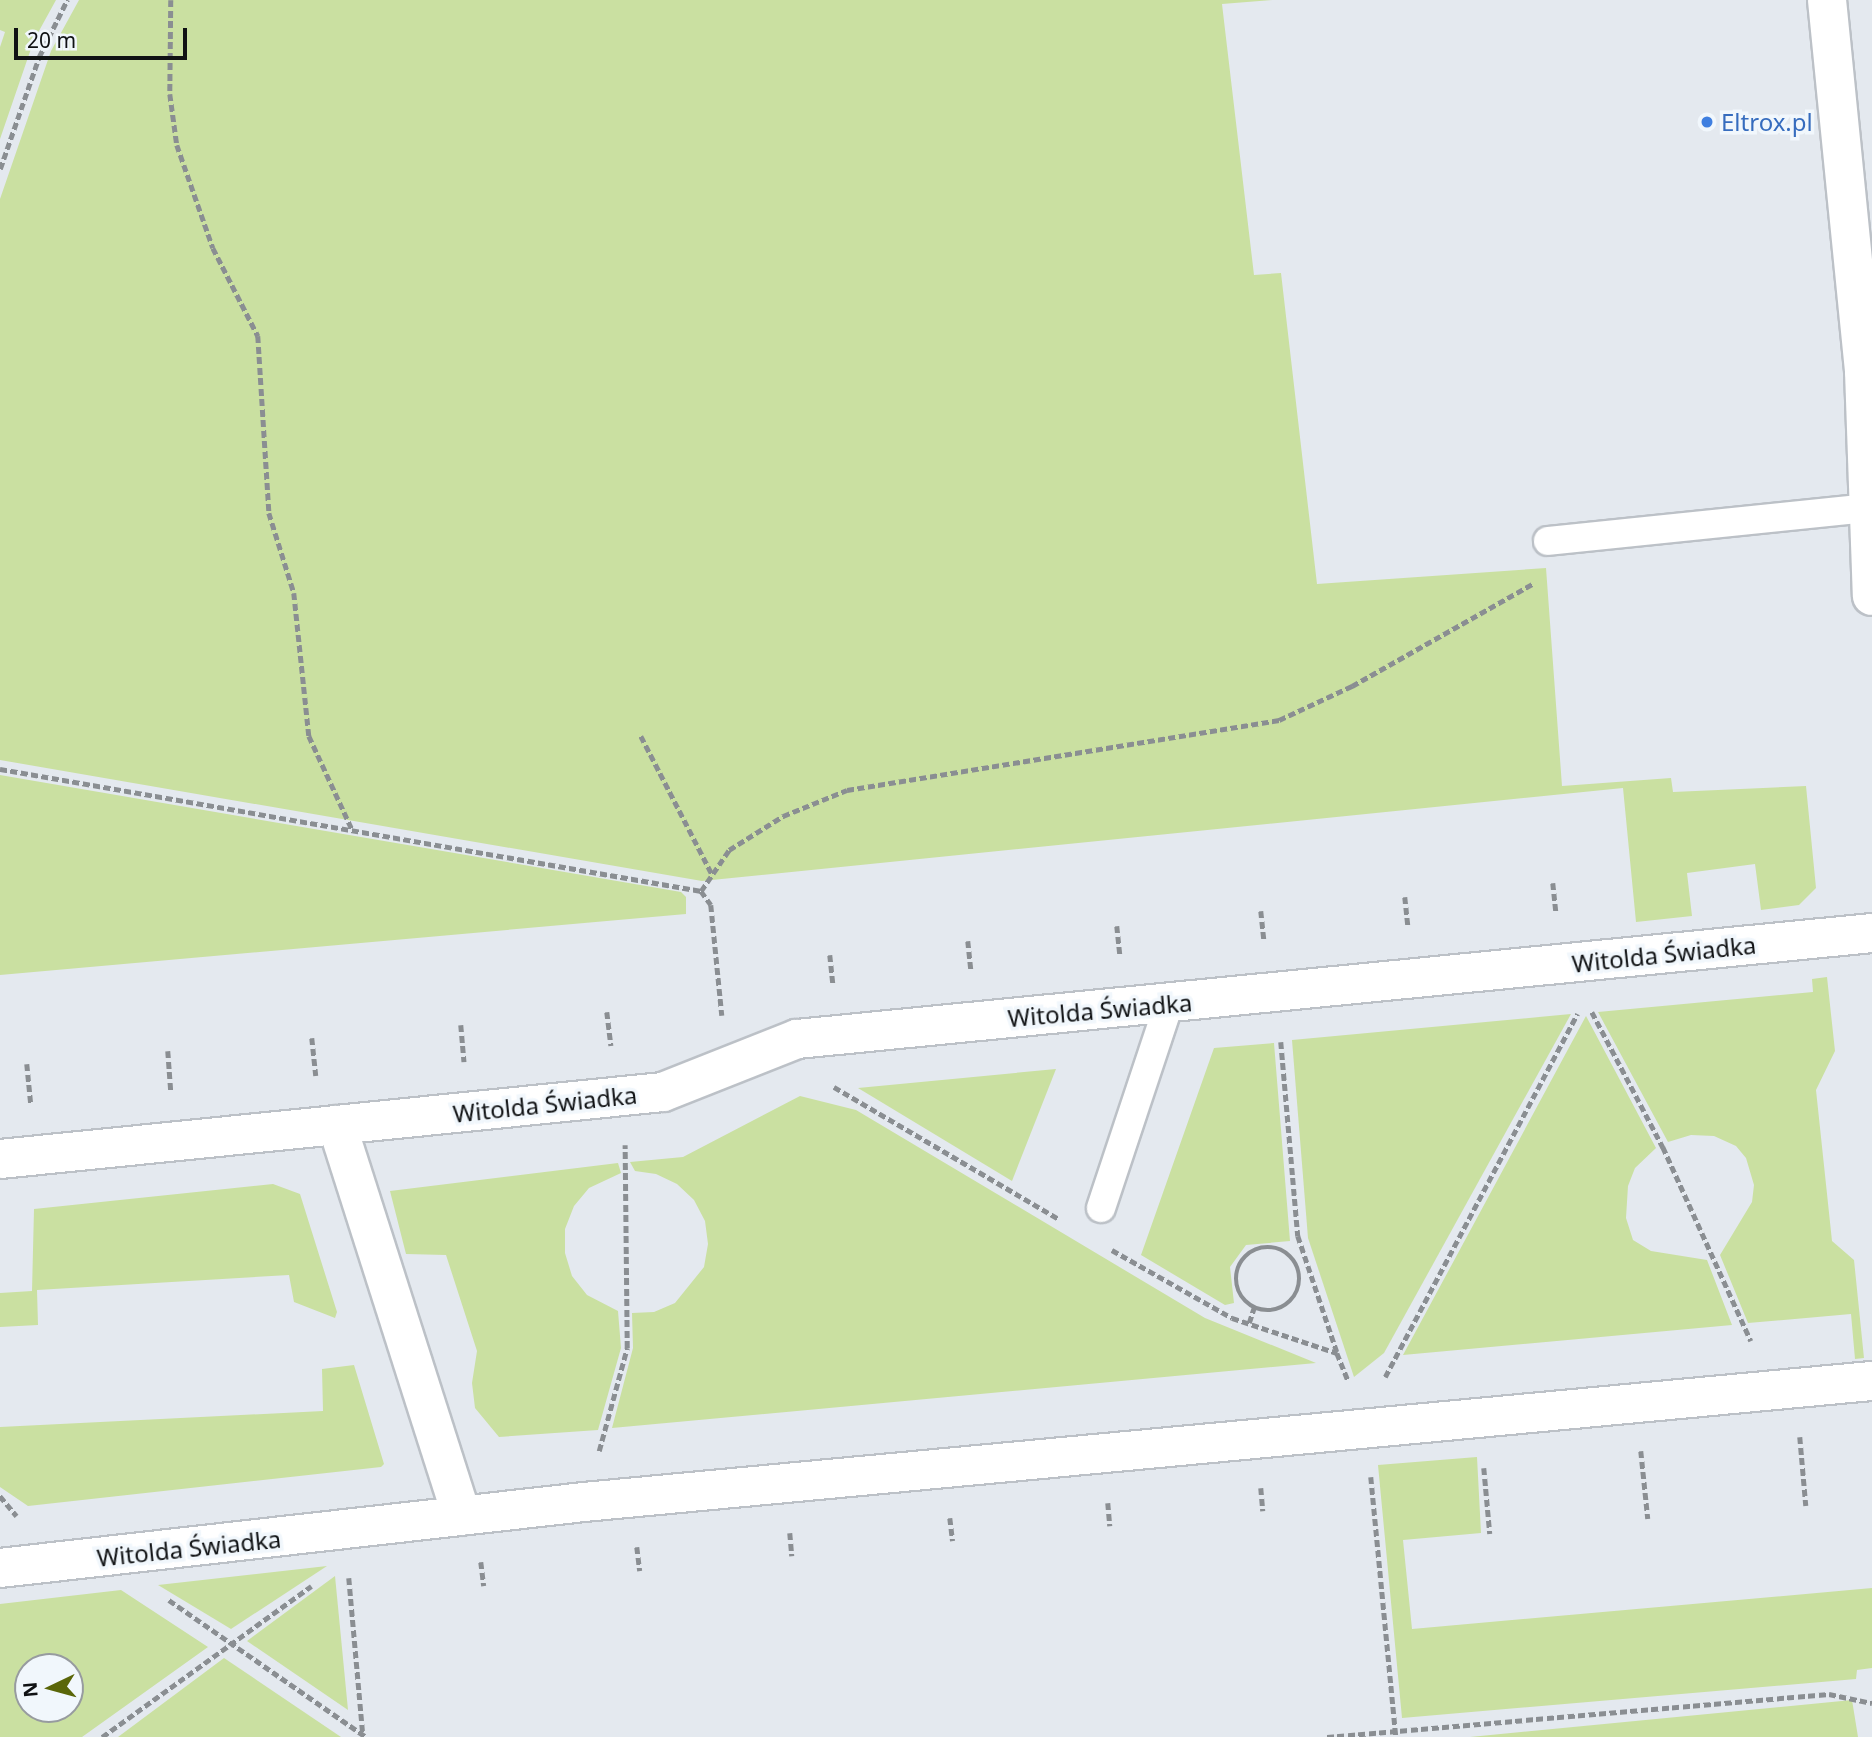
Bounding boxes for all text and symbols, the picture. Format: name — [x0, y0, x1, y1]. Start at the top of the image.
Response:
scale bar — [18, 14, 191, 58]
text: 20 m — [27, 26, 76, 54]
place label: Eltrox.pl — [1721, 108, 1813, 136]
marker: Eltrox.pl — [1699, 114, 1715, 130]
street label: Witolda Świadka — [1570, 930, 1758, 978]
street label: Witolda Świadka — [1007, 988, 1193, 1032]
street label: Witolda Świadka — [451, 1080, 639, 1128]
street label: Witolda Świadka — [95, 1524, 283, 1572]
north arrow — [14, 1653, 84, 1723]
text: N — [16, 1681, 44, 1698]

